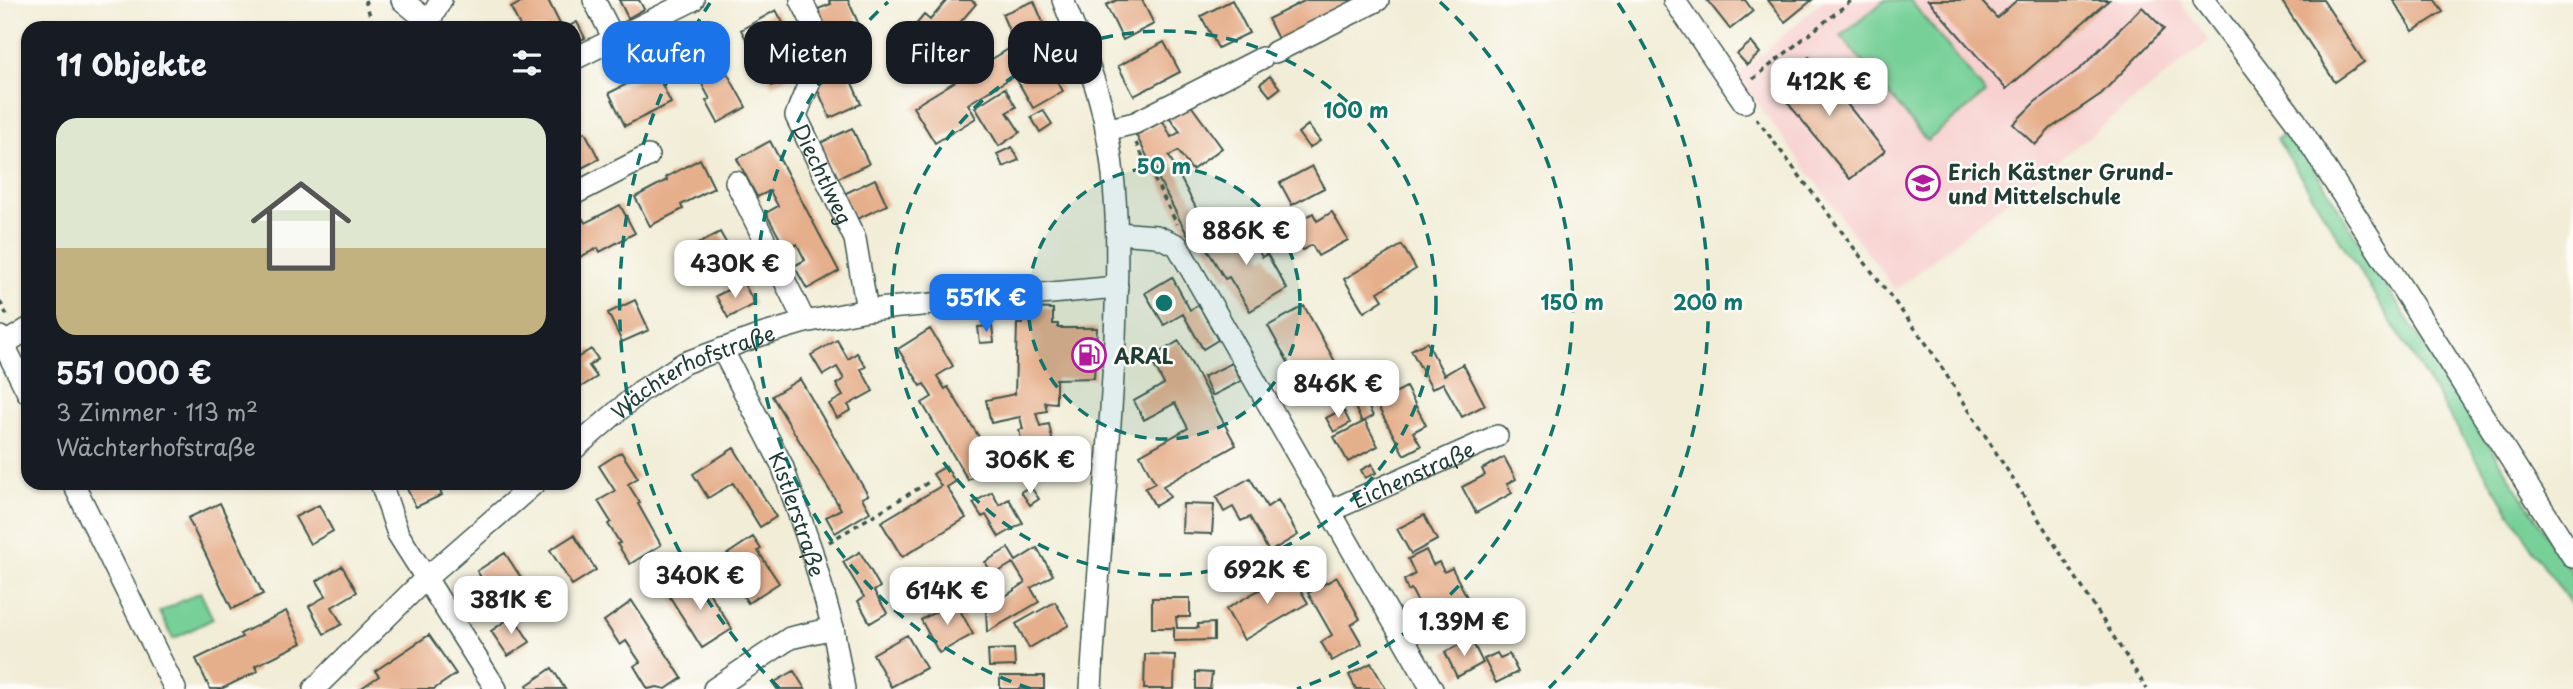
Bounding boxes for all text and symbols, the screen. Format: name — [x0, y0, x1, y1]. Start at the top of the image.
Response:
chip: Kaufen — [602, 21, 730, 84]
chip: Mieten — [744, 21, 872, 84]
chip: Filter — [886, 21, 994, 84]
chip: Neu — [1008, 21, 1102, 84]
text: 11 Objekte — [56, 41, 207, 86]
icon: filters — [508, 44, 546, 82]
pin: 412K € — [1772, 58, 1886, 118]
text: 412K € — [1787, 63, 1871, 98]
text: 100 m — [1323, 93, 1389, 125]
street label: Diechtlweg — [786, 118, 862, 230]
text: 50 m — [1137, 149, 1191, 181]
place label: Erich Kästner Grund- und Mittelschule — [1948, 155, 2174, 211]
icon: home — [238, 163, 364, 289]
school or university icon: Erich Kästner Grund- und Mittelschule — [1904, 164, 1942, 202]
pin: 886K € — [1189, 208, 1303, 267]
text: 886K € — [1202, 212, 1290, 247]
pin: 430K € — [678, 240, 792, 300]
text: 430K € — [690, 245, 780, 280]
pin: 551K € — [929, 274, 1043, 334]
text: 551K € — [945, 279, 1027, 314]
text: 150 m — [1540, 285, 1604, 317]
text: 200 m — [1673, 285, 1743, 317]
centre of rings — [1152, 291, 1176, 315]
street label: Wächterhofstraße — [603, 316, 778, 427]
fuel station icon: ARAL — [1070, 336, 1108, 374]
place label: ARAL — [1113, 339, 1174, 371]
text: 551 000 € — [56, 349, 212, 394]
pin: 846K € — [1281, 360, 1395, 420]
text: 846K € — [1293, 365, 1383, 400]
text: 3 Zimmer · 113 m² — [56, 394, 258, 429]
text: Wächterhofstraße — [56, 429, 256, 464]
street label: Eichenstraße — [1347, 432, 1479, 515]
pin: 306K € — [973, 436, 1087, 496]
text: 306K € — [985, 441, 1075, 476]
street label: Kistlerstraße — [761, 445, 834, 580]
pin: 692K € — [1210, 546, 1324, 606]
text: 692K € — [1224, 551, 1310, 586]
pin: 340K € — [643, 552, 757, 612]
text: 340K € — [656, 557, 744, 592]
pin: 614K € — [890, 568, 1004, 627]
text: 614K € — [906, 572, 988, 607]
pin: 381K € — [454, 576, 568, 636]
text: 381K € — [470, 581, 552, 616]
pin: 1.39M € — [1399, 598, 1529, 658]
text: 1.39M € — [1419, 603, 1509, 638]

